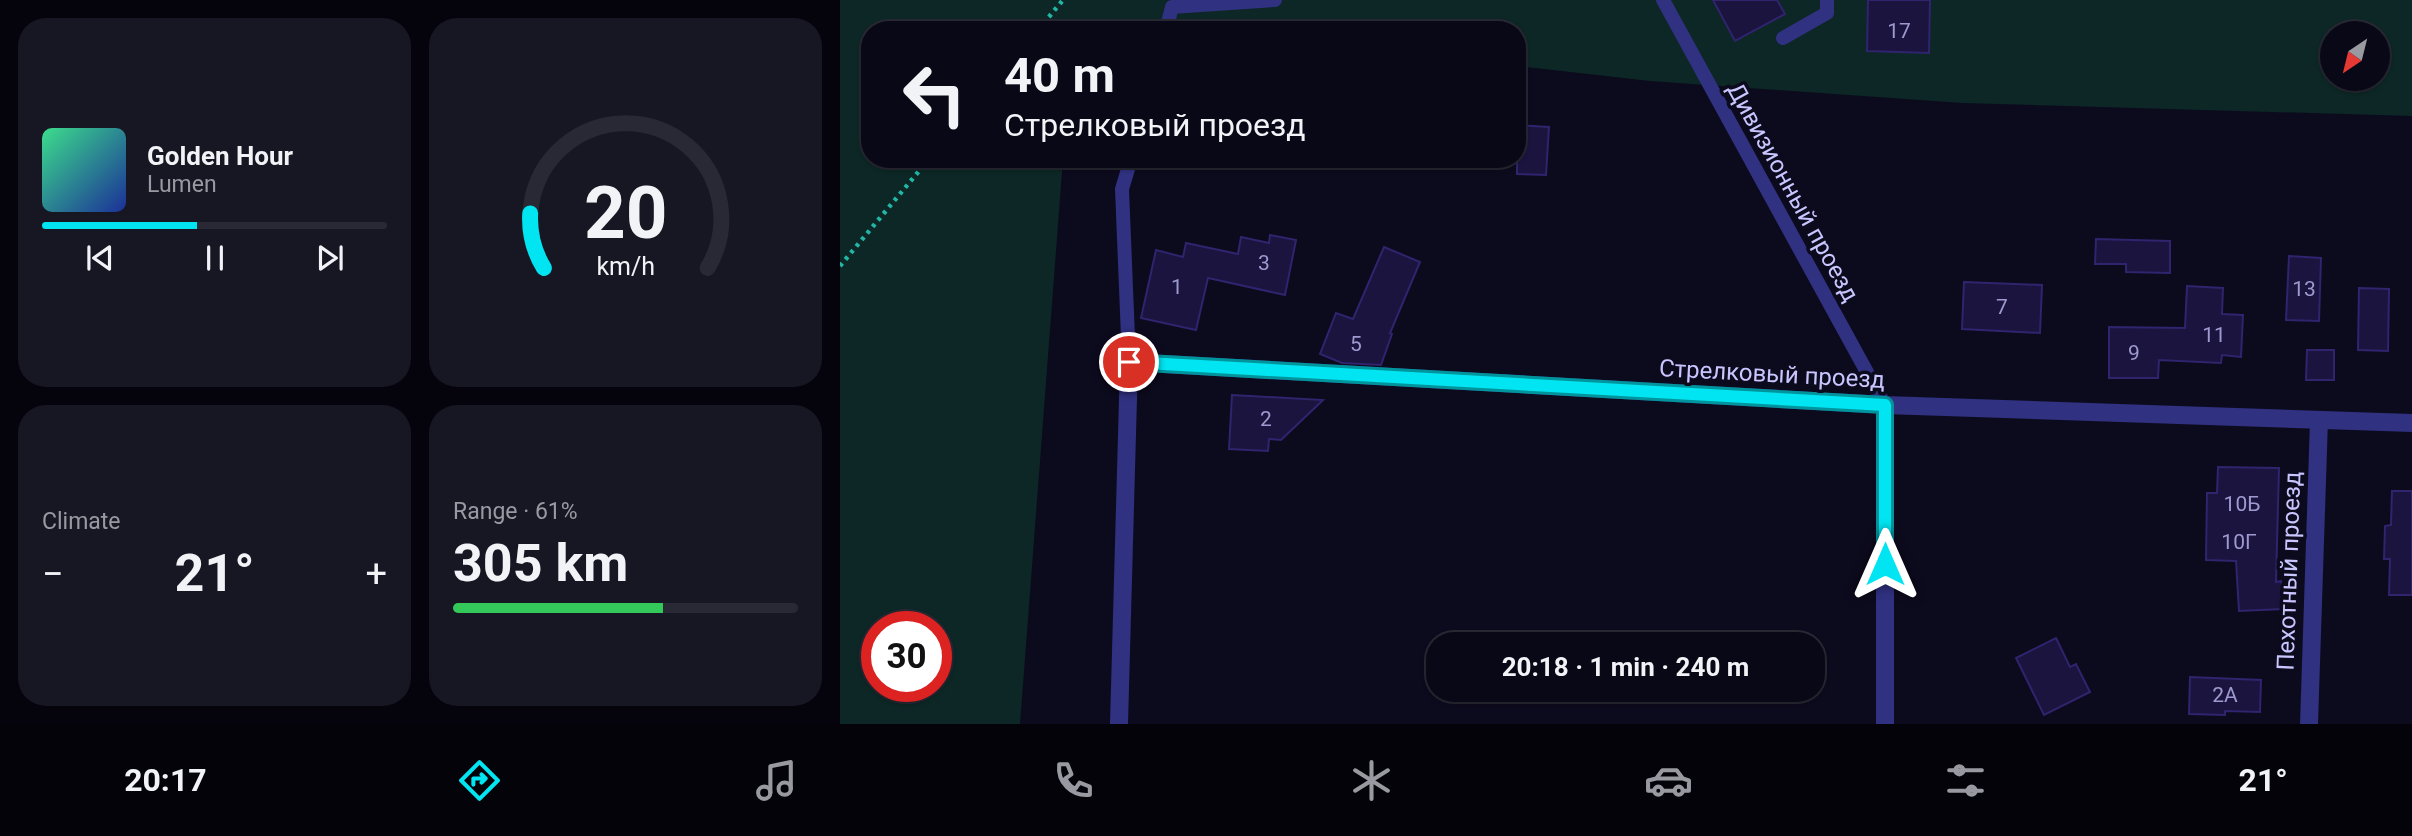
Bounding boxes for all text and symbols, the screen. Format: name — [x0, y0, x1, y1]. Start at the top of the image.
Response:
house number: 17 — [1887, 19, 1911, 43]
north arrow — [2320, 21, 2390, 91]
map controls — [2320, 21, 2390, 91]
text: 40 m — [1004, 47, 1115, 104]
icon: left — [889, 49, 980, 140]
street label: Дивизионный проезд — [1721, 78, 1865, 306]
text: Стрелковый проезд — [1004, 106, 1306, 144]
text: Golden Hour — [147, 141, 293, 171]
text: Lumen — [147, 171, 217, 198]
text: 20 — [584, 171, 667, 257]
icon: previous — [81, 239, 119, 277]
icon: pause — [196, 239, 234, 277]
icon: next — [311, 239, 349, 277]
house number: 3 — [1258, 251, 1270, 275]
text: km/h — [596, 252, 655, 281]
house number: 1 — [1171, 275, 1183, 299]
house number: 13 — [2292, 277, 2316, 301]
house number: 7 — [1996, 295, 2008, 319]
house number: 11 — [2202, 323, 2226, 347]
pin — [1099, 332, 1159, 392]
house number: 5 — [1350, 332, 1362, 356]
house number: 9 — [2128, 341, 2140, 365]
icon: arrive — [1110, 343, 1148, 381]
street label: Стрелковый проезд — [1658, 354, 1886, 394]
house number: 2 — [1260, 407, 1272, 431]
street label: Пехотный проезд — [2272, 471, 2306, 671]
house number: 10Б — [2224, 492, 2260, 516]
text: Range · 61% — [453, 498, 578, 525]
text: Climate — [42, 508, 121, 535]
position arrow — [1848, 527, 1922, 601]
house number: 10Г — [2221, 530, 2257, 554]
text: 305 km — [453, 533, 628, 594]
text: 21° — [175, 543, 255, 604]
text: − — [42, 552, 64, 596]
text: + — [365, 552, 387, 596]
speed limit sign: 30 — [861, 611, 952, 702]
text: 20:18 · 1 min · 240 m — [1502, 652, 1749, 682]
house number: 2А — [2212, 683, 2238, 707]
icon: directions — [455, 756, 504, 805]
icon: music — [752, 756, 801, 805]
icon: phone — [1049, 756, 1098, 805]
icon: climate — [1347, 756, 1396, 805]
icon: car — [1644, 756, 1693, 805]
icon: filters — [1941, 756, 1990, 805]
text: 20:17 — [124, 761, 207, 799]
text: 21° — [2239, 761, 2288, 799]

